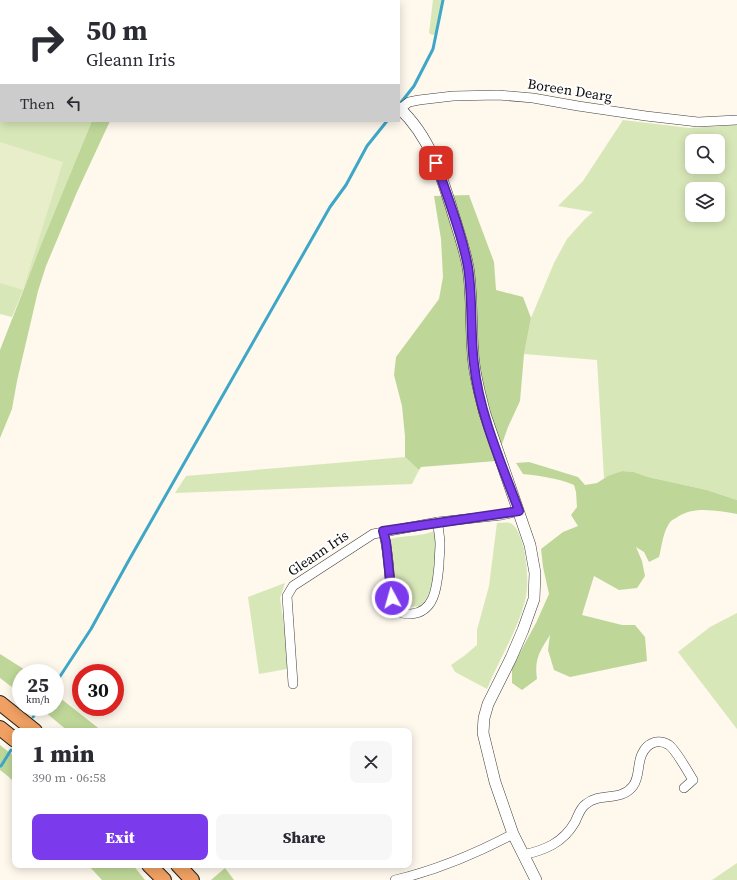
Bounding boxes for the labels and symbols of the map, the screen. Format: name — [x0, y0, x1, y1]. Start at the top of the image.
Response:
street label: Boreen Dearg — [526, 73, 614, 107]
pin — [419, 146, 453, 180]
street label: Gleann Iris — [284, 525, 352, 581]
position arrow — [371, 577, 413, 619]
speed limit sign: 30 — [72, 664, 124, 716]

